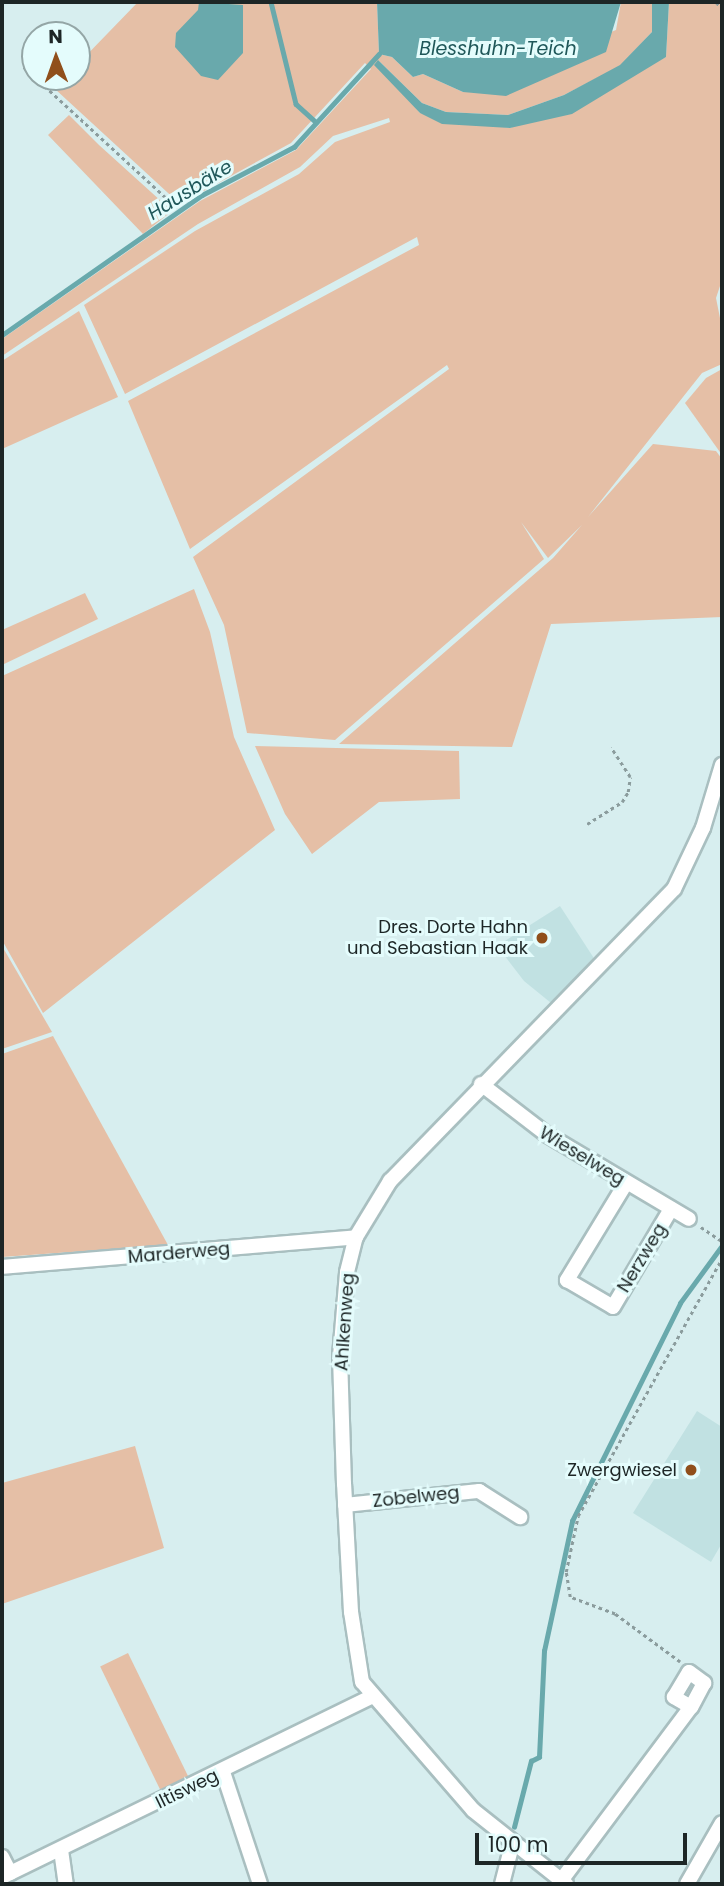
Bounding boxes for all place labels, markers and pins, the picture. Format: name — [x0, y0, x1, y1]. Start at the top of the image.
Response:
place label: Dres. Dorte Hahn und Sebastian Haak — [347, 917, 528, 960]
marker: Dres. Dorte Hahn und Sebastian Haak — [534, 930, 550, 946]
place label: Zwergwiesel — [567, 1459, 677, 1481]
marker: Zwergwiesel — [683, 1462, 699, 1478]

